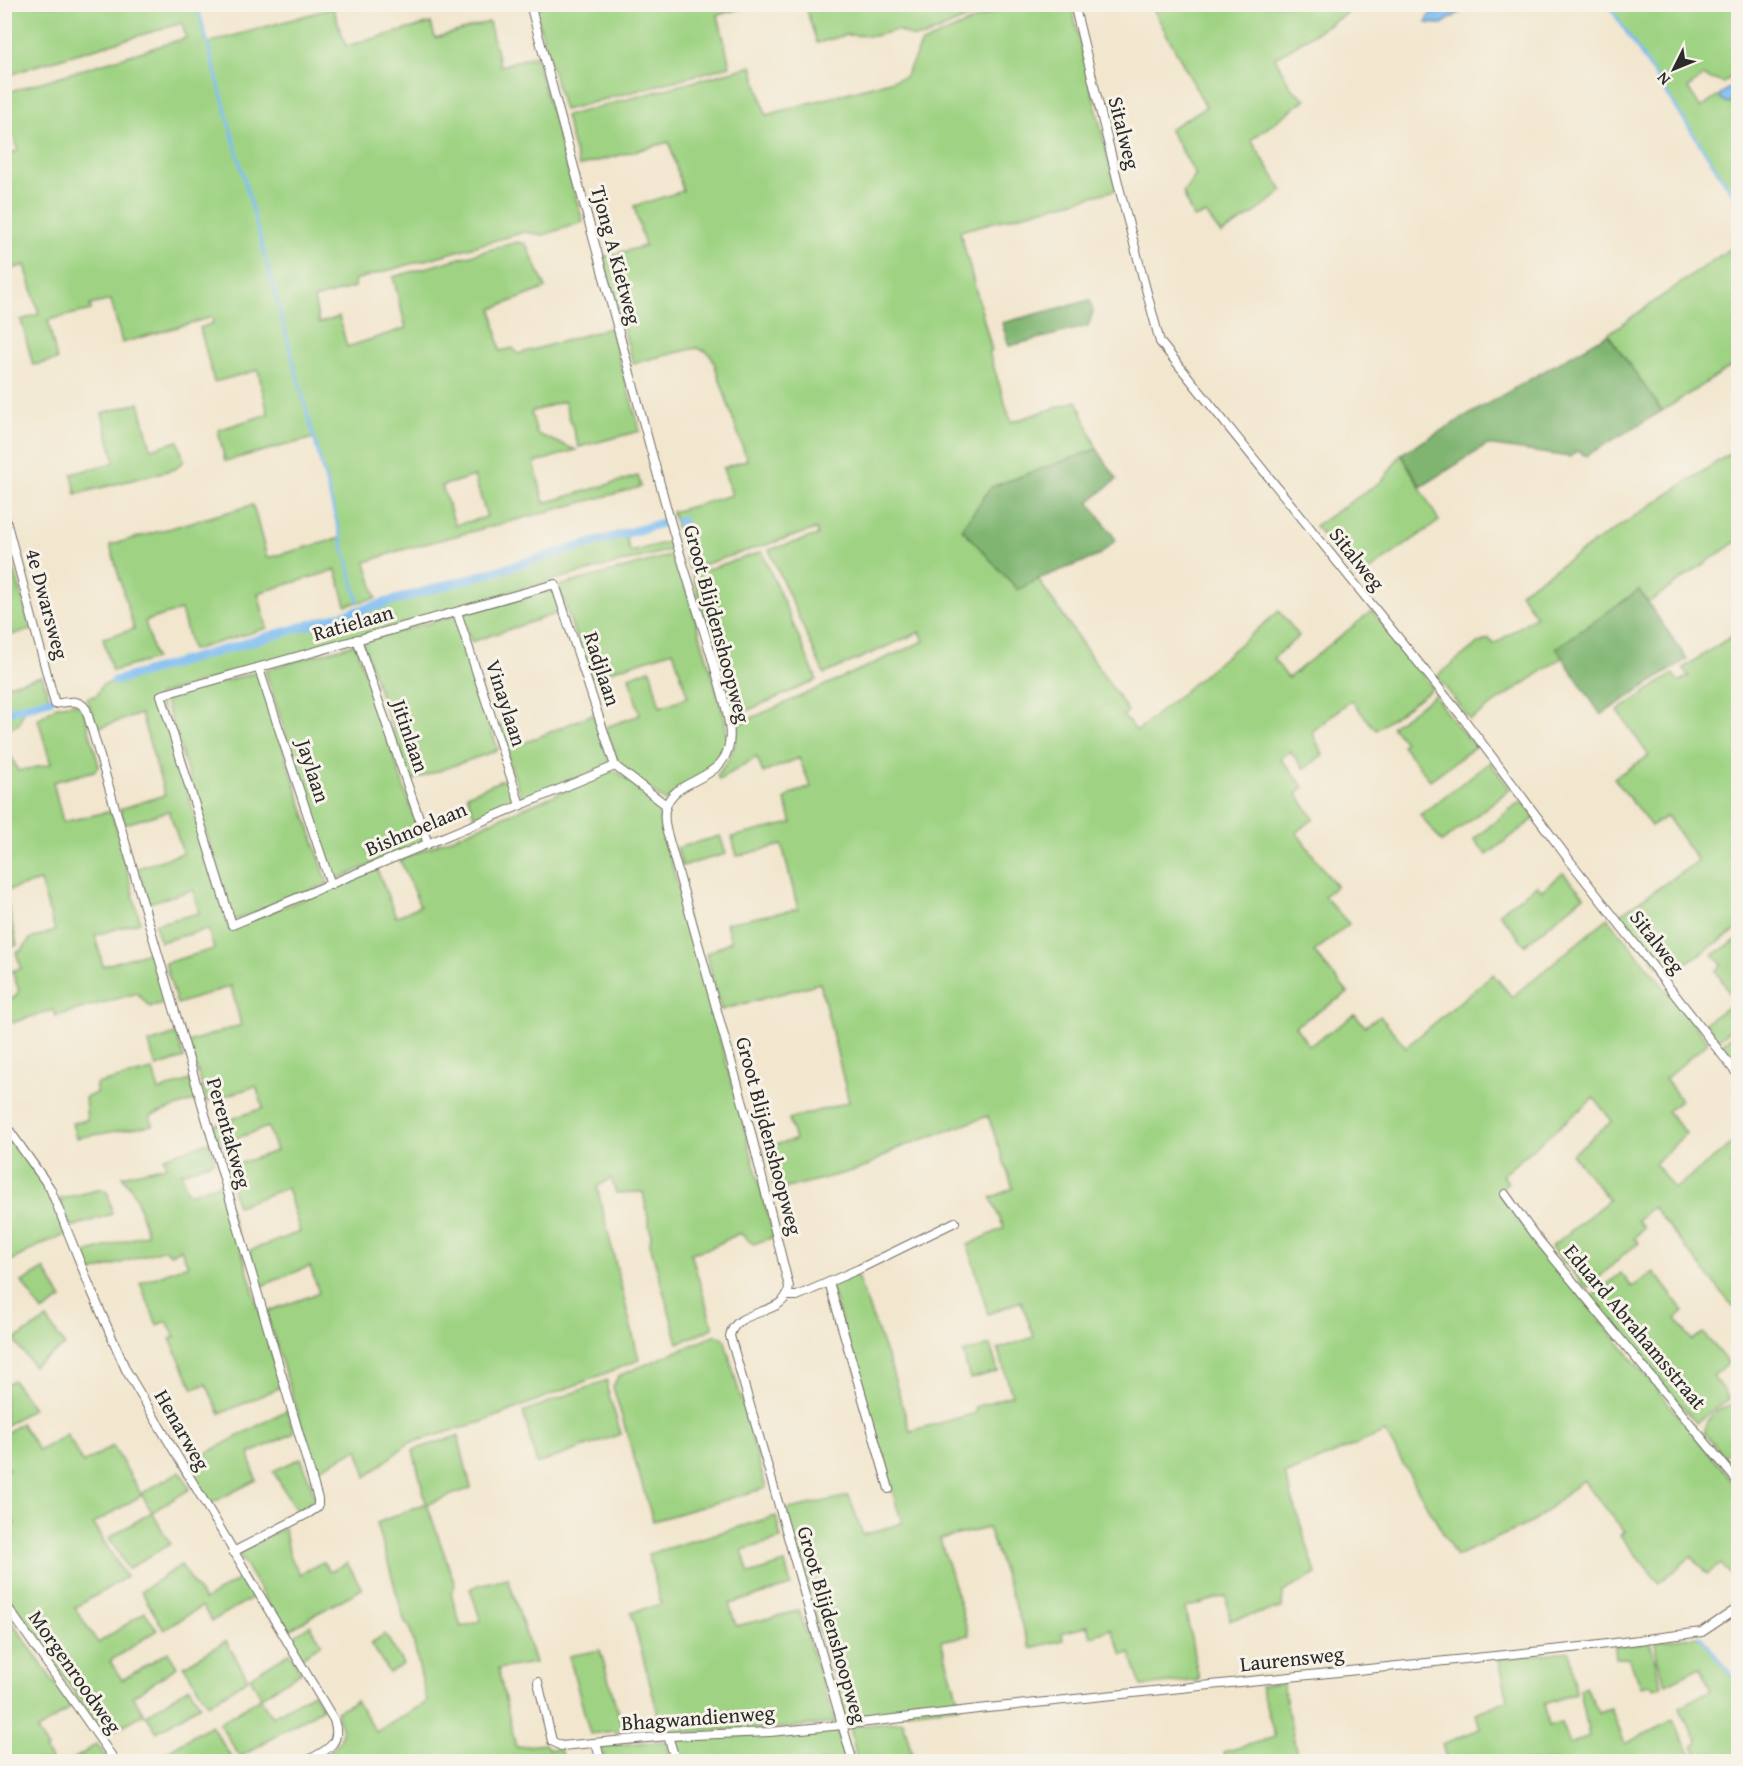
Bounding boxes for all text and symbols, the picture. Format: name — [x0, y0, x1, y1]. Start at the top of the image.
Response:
north arrow — [1644, 39, 1704, 99]
text: N — [1650, 67, 1675, 91]
street label: Sitalweg — [1100, 93, 1149, 173]
street label: Tjong A Kietweg — [583, 182, 650, 328]
street label: Sitalweg — [1322, 520, 1393, 598]
street label: Groot Blijdenshoopweg — [676, 521, 759, 727]
street label: 4e Dwarsweg — [18, 545, 77, 663]
street label: Ratielaan — [309, 596, 397, 649]
street label: Radjlaan — [576, 628, 629, 710]
street label: Vinaylaan — [478, 656, 535, 750]
street label: Jitinlaan — [383, 692, 437, 777]
street label: Jaylaan — [288, 733, 338, 807]
street label: Bishnoelaan — [360, 793, 472, 864]
street label: Sitalweg — [1622, 903, 1693, 981]
street label: Groot Blijdenshoopweg — [728, 1033, 811, 1239]
street label: Perentakweg — [199, 1074, 260, 1192]
street label: Eduard Abrahamsstraat — [1557, 1237, 1714, 1417]
street label: Henarweg — [147, 1383, 218, 1476]
street label: Groot Blijdenshoopweg — [789, 1523, 876, 1728]
street label: Morgenroodweg — [21, 1604, 130, 1740]
street label: Laurensweg — [1238, 1638, 1346, 1679]
street label: Bhagwandienweg — [620, 1697, 776, 1738]

